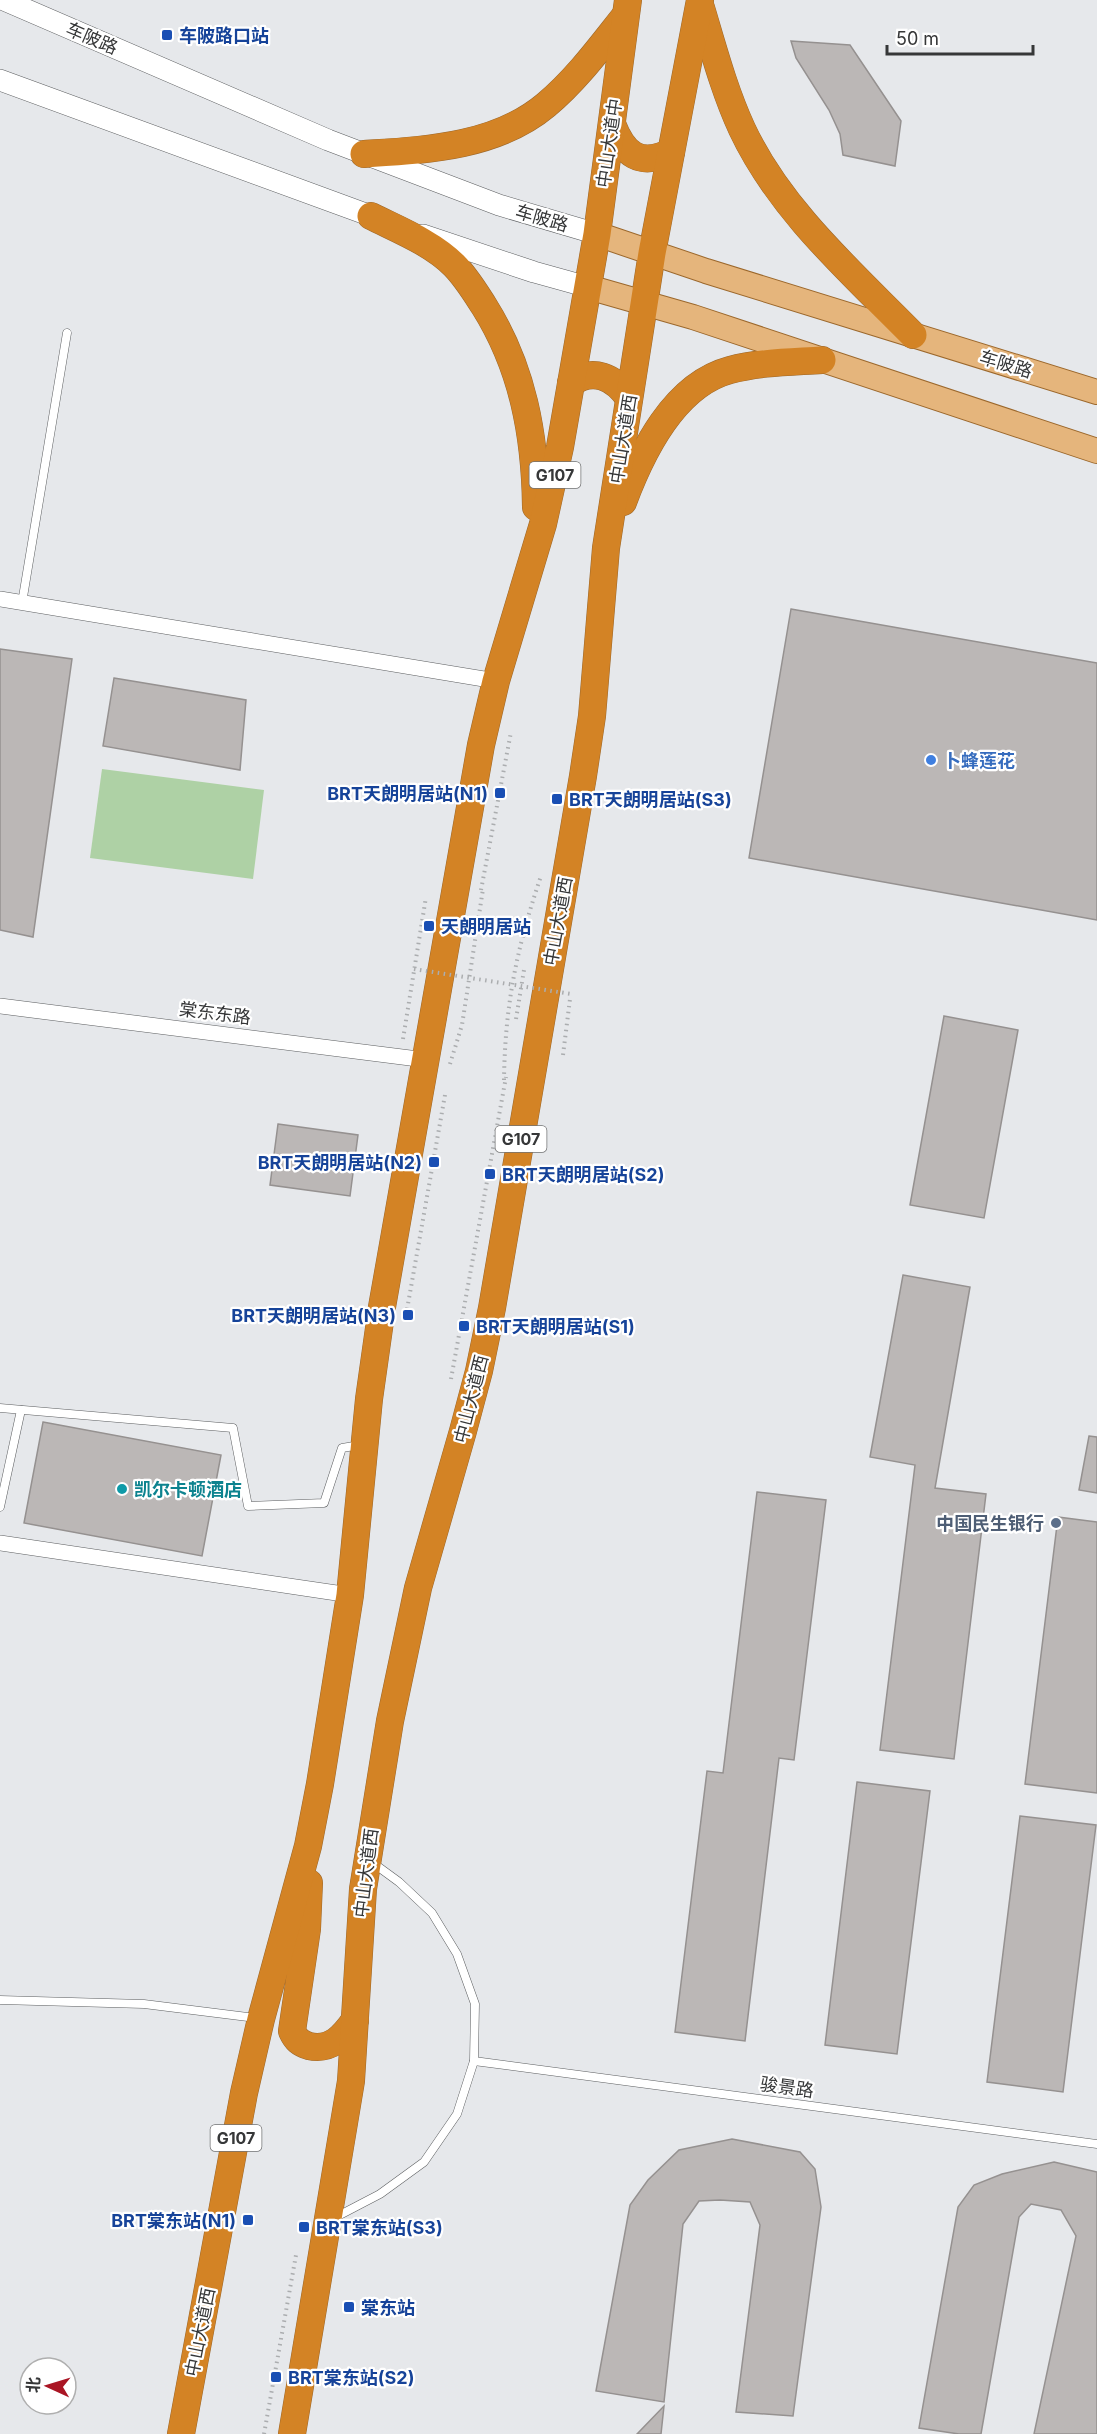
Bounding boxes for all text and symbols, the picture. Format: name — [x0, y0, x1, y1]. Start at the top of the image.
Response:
street label: 车陂路 — [63, 18, 121, 58]
scale bar — [887, 18, 1032, 56]
place label: 车陂路口站 — [179, 25, 269, 46]
marker: 车陂路口站 — [160, 28, 174, 42]
text: 50 m — [896, 28, 939, 49]
street label: 中山大道中 — [592, 97, 626, 189]
street label: 车陂路 — [513, 200, 571, 236]
street label: 车陂路 — [977, 346, 1035, 382]
street label: 中山大道西 — [606, 393, 640, 485]
road number: G107 — [530, 462, 580, 488]
place label: 卜蜂莲花 — [943, 750, 1015, 771]
marker: 卜蜂莲花 — [924, 753, 938, 767]
place label: BRT天朗明居站(N1) — [327, 783, 488, 804]
marker: BRT天朗明居站(N1) — [493, 786, 507, 800]
place label: BRT天朗明居站(S3) — [569, 789, 732, 810]
marker: BRT天朗明居站(S3) — [550, 792, 564, 806]
street label: 中山大道西 — [540, 875, 576, 967]
place label: 天朗明居站 — [441, 916, 531, 937]
marker: 天朗明居站 — [422, 919, 436, 933]
street label: 棠东东路 — [178, 998, 252, 1028]
road number: G107 — [496, 1126, 546, 1152]
place label: BRT天朗明居站(N2) — [258, 1152, 422, 1173]
marker: BRT天朗明居站(N2) — [427, 1155, 441, 1169]
place label: BRT天朗明居站(S2) — [502, 1164, 664, 1185]
marker: BRT天朗明居站(S2) — [483, 1167, 497, 1181]
place label: BRT天朗明居站(N3) — [231, 1305, 396, 1326]
marker: BRT天朗明居站(N3) — [401, 1308, 415, 1322]
place label: BRT天朗明居站(S1) — [476, 1316, 635, 1337]
marker: BRT天朗明居站(S1) — [457, 1319, 471, 1333]
street label: 中山大道西 — [450, 1353, 492, 1445]
place label: 凯尔卡顿酒店 — [134, 1479, 242, 1500]
marker: 凯尔卡顿酒店 — [115, 1482, 129, 1496]
place label: 中国民生银行 — [936, 1513, 1044, 1534]
marker: 中国民生银行 — [1049, 1516, 1063, 1530]
street label: 中山大道西 — [350, 1827, 382, 1919]
street label: 骏景路 — [759, 2073, 815, 2101]
road number: G107 — [210, 2125, 262, 2151]
place label: BRT棠东站(N1) — [111, 2210, 236, 2231]
marker: BRT棠东站(N1) — [241, 2213, 255, 2227]
place label: BRT棠东站(S3) — [316, 2217, 443, 2238]
marker: BRT棠东站(S3) — [297, 2220, 311, 2234]
street label: 中山大道西 — [181, 2286, 219, 2378]
place label: 棠东站 — [361, 2297, 415, 2318]
marker: 棠东站 — [342, 2300, 356, 2314]
north arrow — [18, 2356, 78, 2416]
place label: BRT棠东站(S2) — [288, 2367, 414, 2388]
marker: BRT棠东站(S2) — [269, 2370, 283, 2384]
text: 北 — [23, 2376, 44, 2394]

